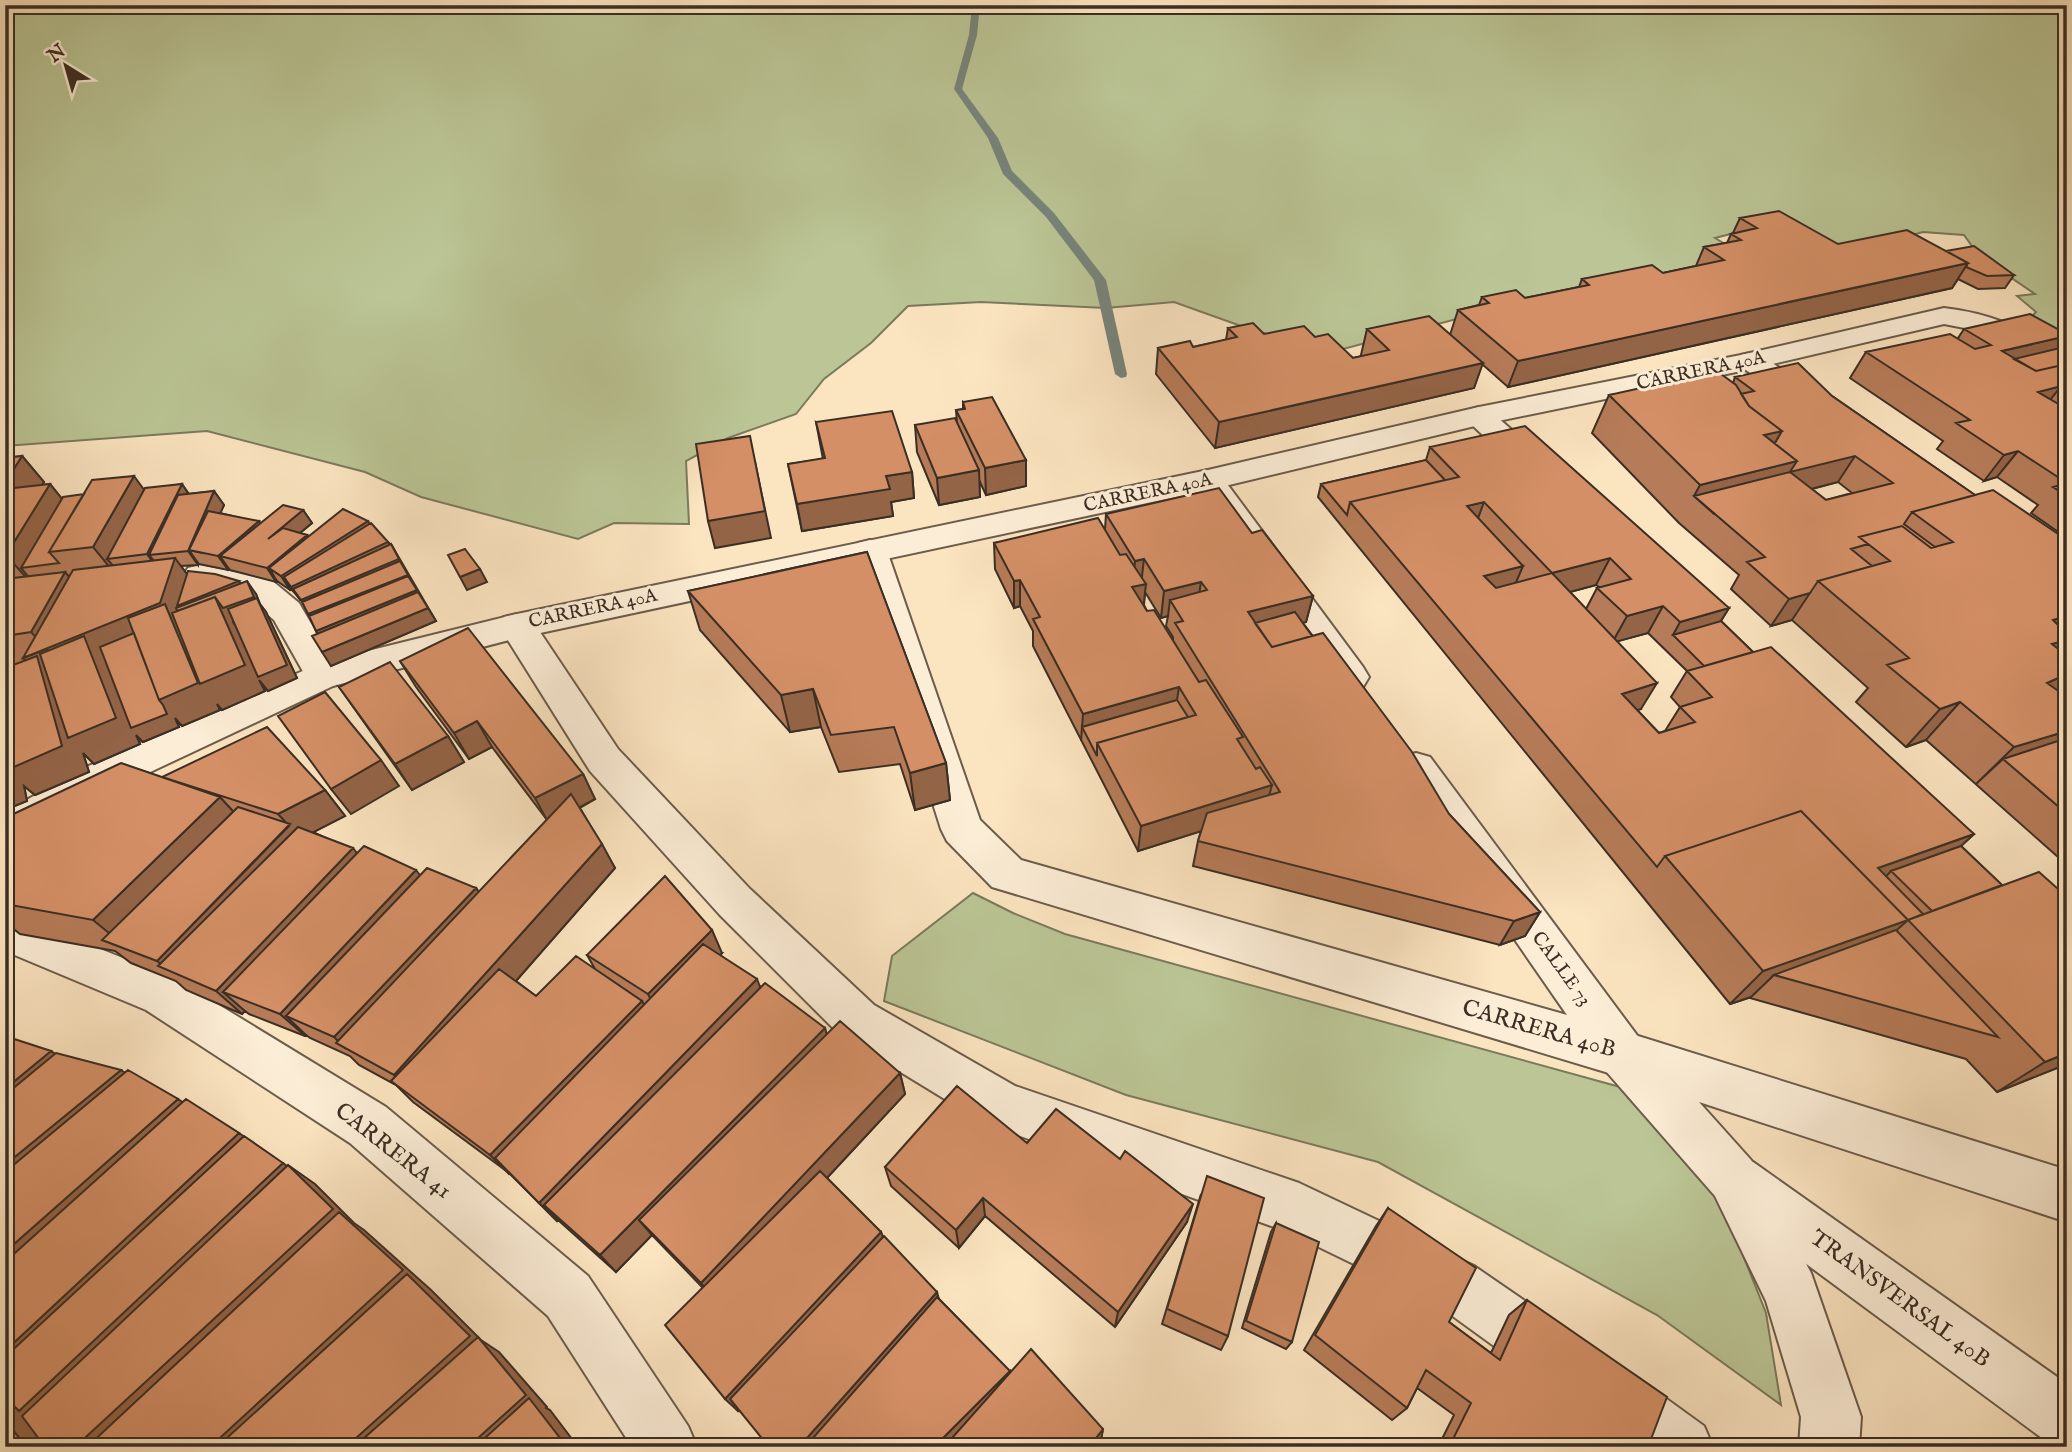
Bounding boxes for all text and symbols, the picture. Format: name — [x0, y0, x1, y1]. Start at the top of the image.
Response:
north arrow — [32, 32, 102, 102]
text: N — [42, 39, 71, 69]
street label: CARRERA 40A — [1634, 345, 1769, 396]
street label: CARRERA 40A — [1081, 467, 1216, 518]
street label: CARRERA 40A — [526, 583, 661, 634]
street label: CALLE 73 — [1526, 927, 1596, 1011]
street label: CARRERA 40B — [1459, 993, 1619, 1065]
street label: CARRERA 41 — [329, 1096, 457, 1206]
street label: TRANSVERSAL 40B — [1804, 1224, 1996, 1374]

